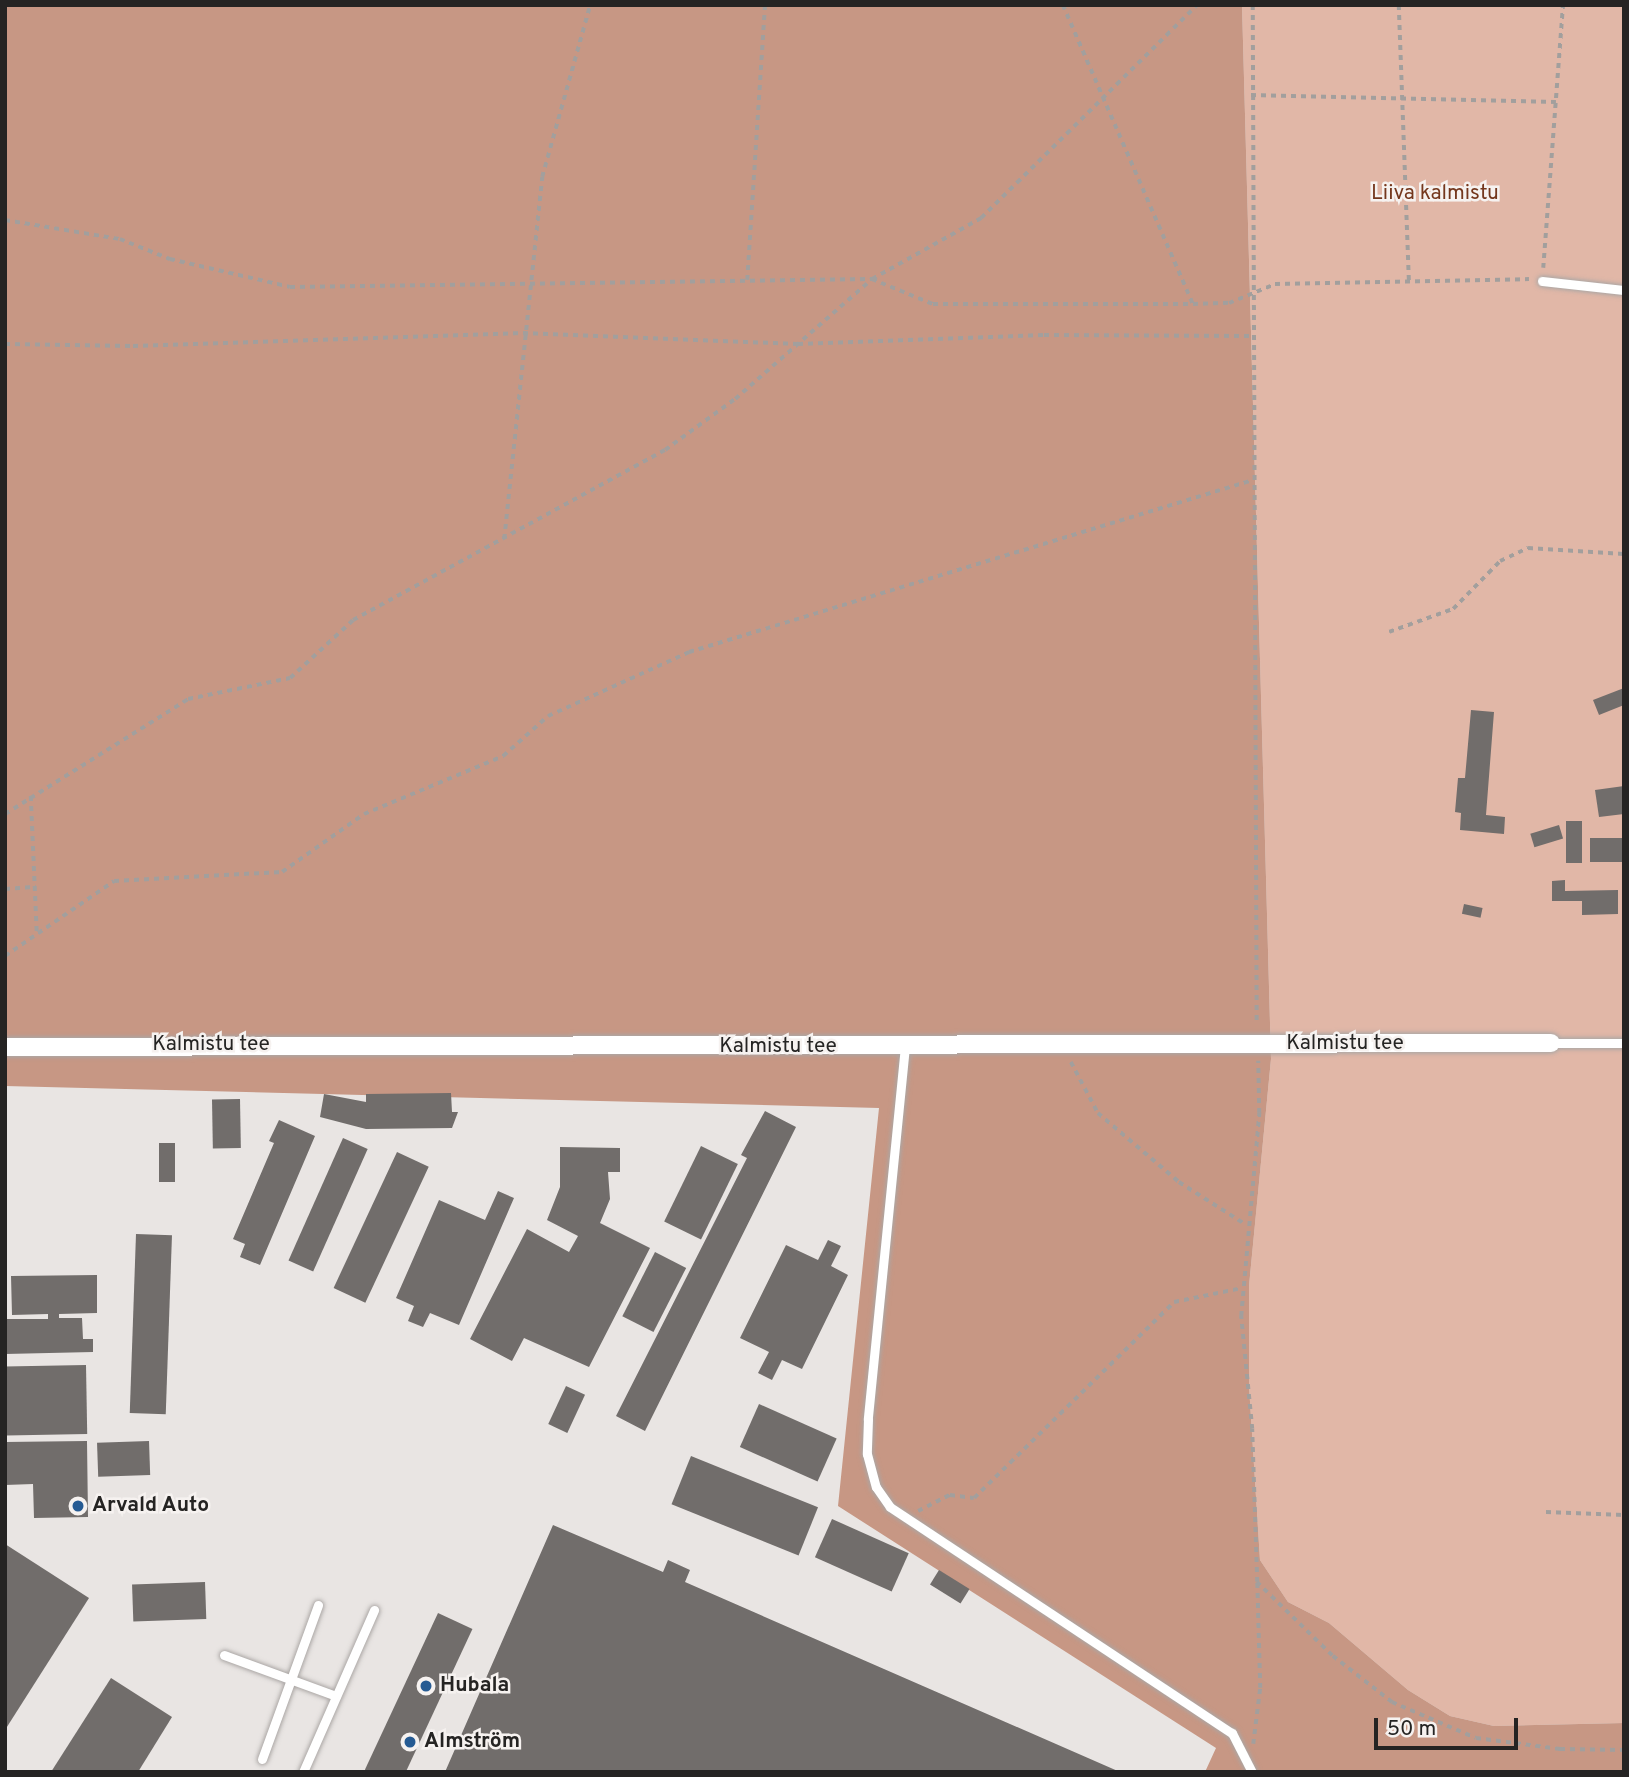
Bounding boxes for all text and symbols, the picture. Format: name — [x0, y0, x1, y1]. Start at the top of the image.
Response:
park label: Liiva kalmistu — [1371, 181, 1499, 207]
street label: Kalmistu tee — [1286, 1031, 1404, 1057]
street label: Kalmistu tee — [152, 1032, 270, 1058]
street label: Kalmistu tee — [719, 1034, 837, 1060]
place label: Arvald Auto — [92, 1493, 210, 1519]
marker: Arvald Auto — [70, 1498, 86, 1514]
place label: Hubala — [440, 1673, 509, 1699]
marker: Hubala — [418, 1678, 434, 1694]
scale bar — [1377, 1704, 1520, 1748]
text: 50 m — [1387, 1716, 1436, 1743]
place label: Almström — [424, 1729, 520, 1755]
marker: Almström — [402, 1734, 418, 1750]

